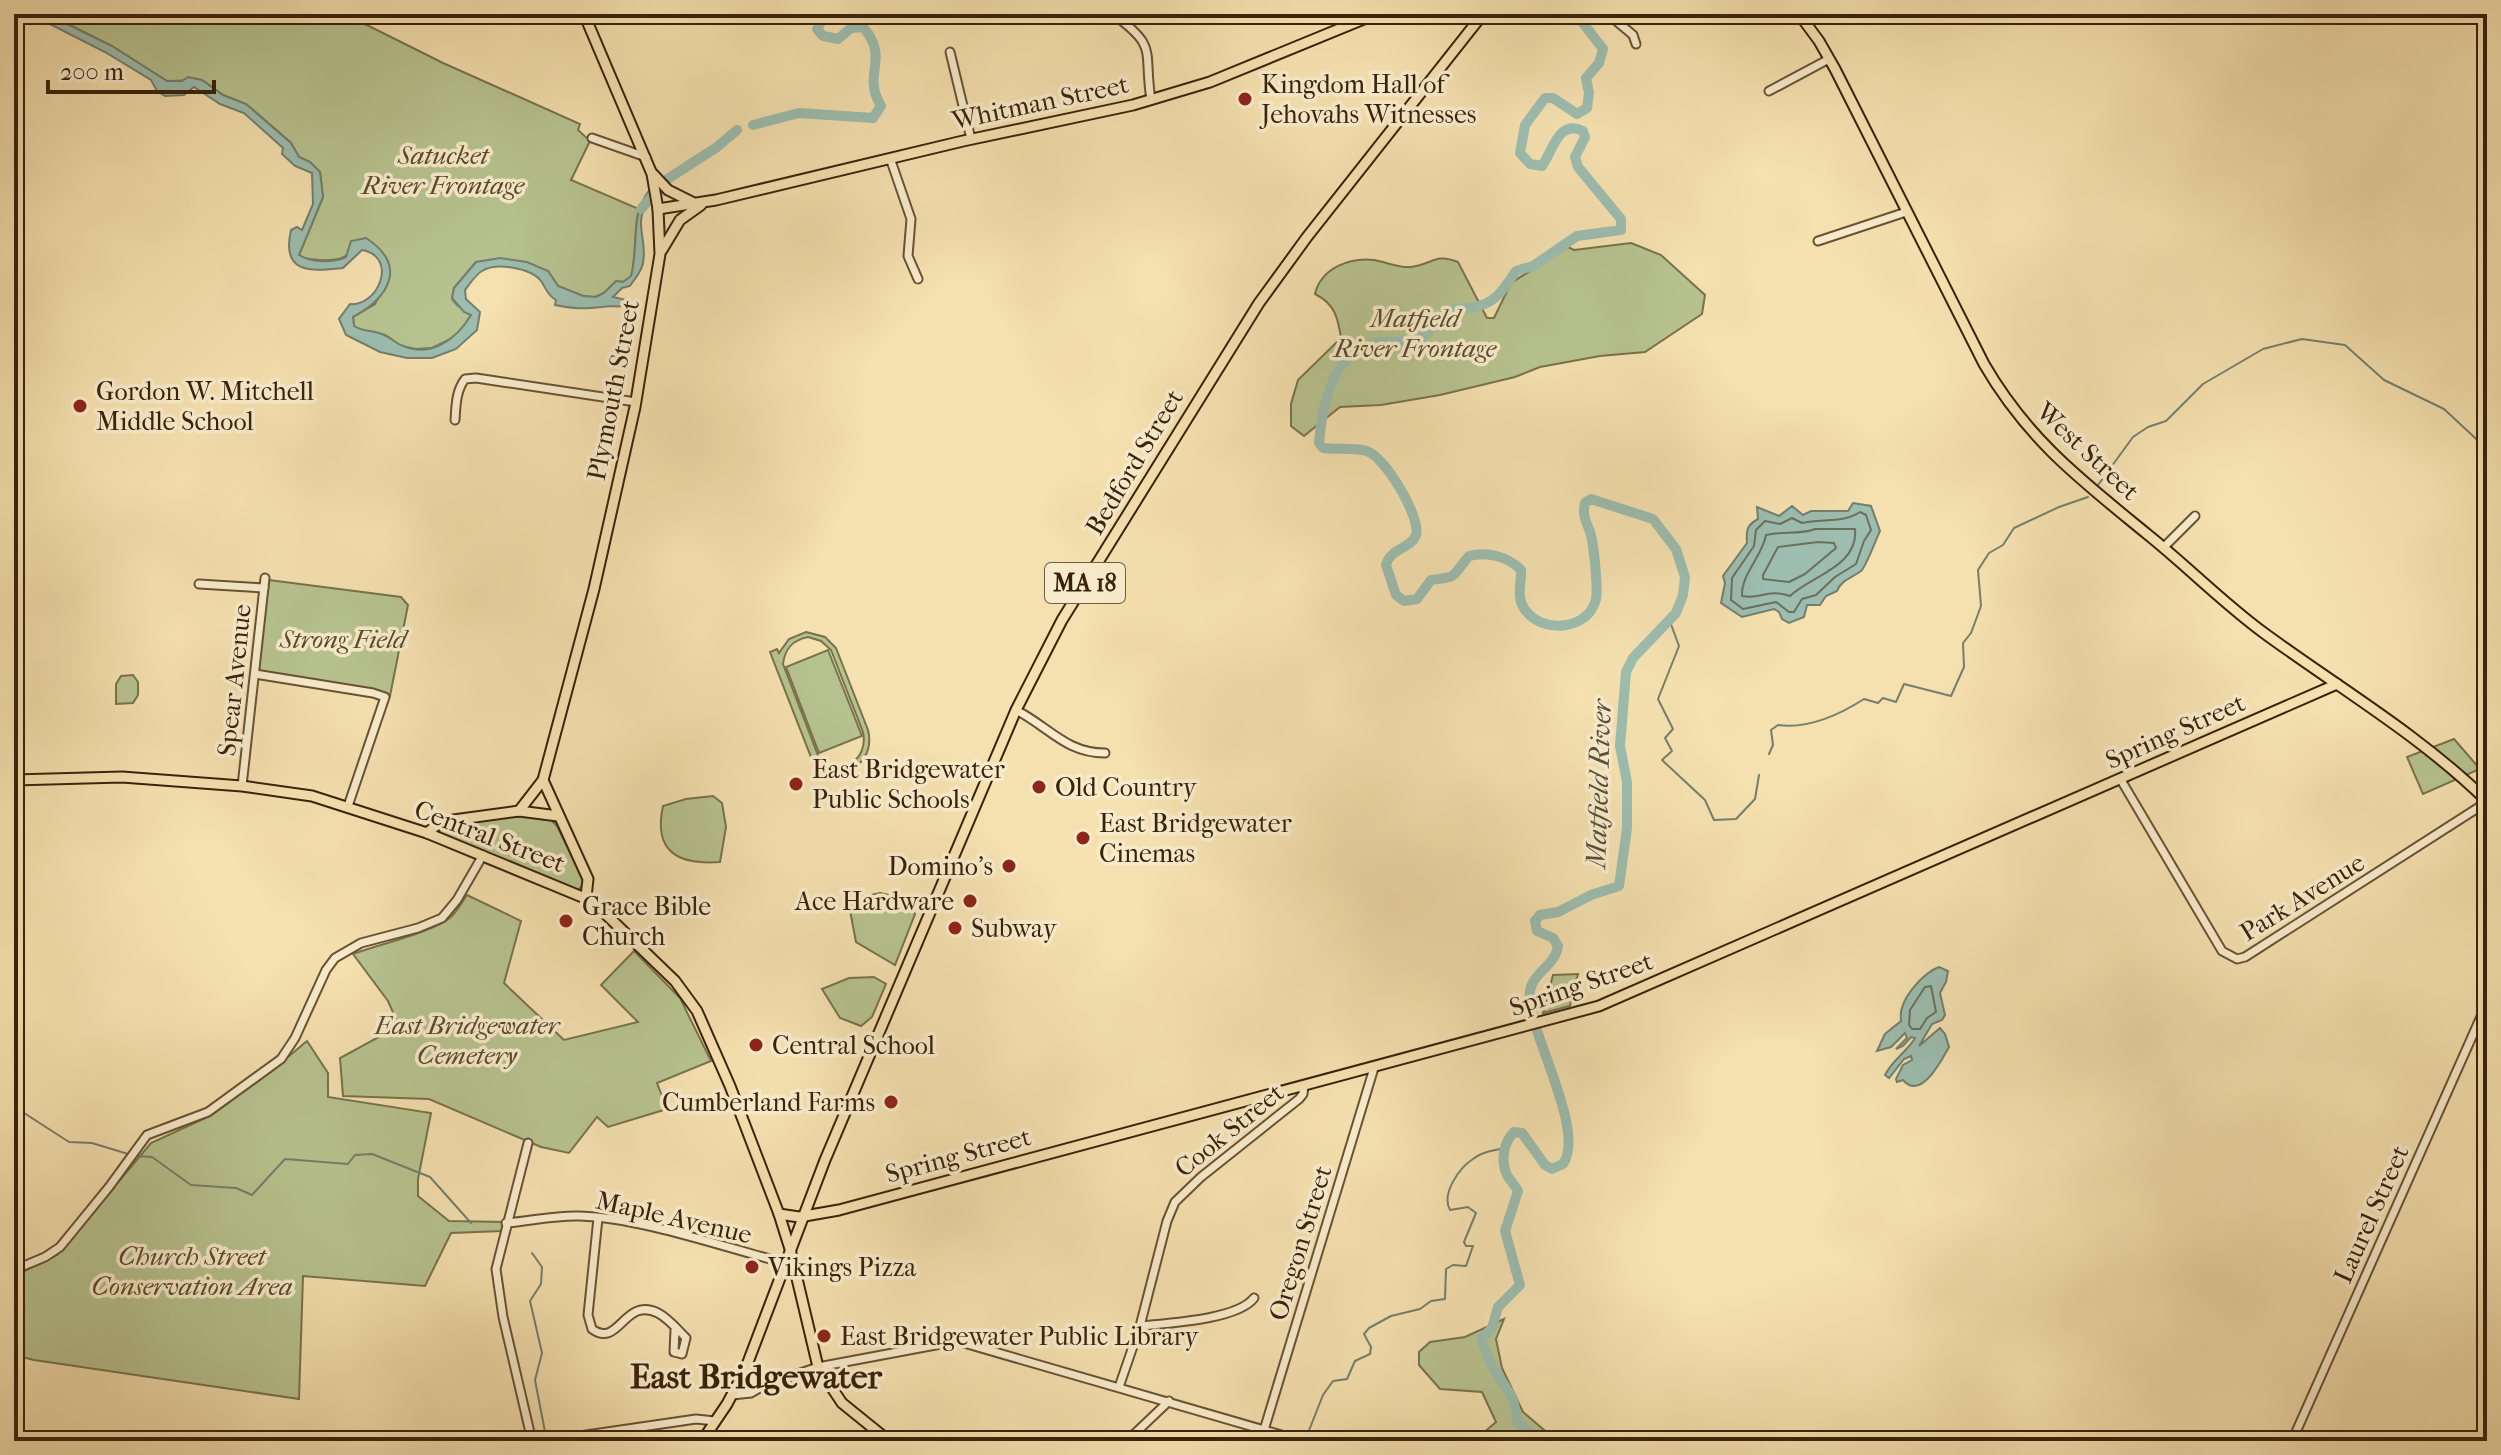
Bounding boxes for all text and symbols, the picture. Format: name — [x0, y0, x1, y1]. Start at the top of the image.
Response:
scale bar — [48, 44, 214, 94]
text: 200 m — [60, 58, 124, 86]
street label: Whitman Street — [948, 68, 1132, 137]
place label: Kingdom Hall of Jehovahs Witnesses — [1259, 69, 1476, 130]
marker: Kingdom Hall of Jehovahs Witnesses — [1236, 90, 1254, 108]
park label: Satucket River Frontage — [360, 140, 526, 201]
street label: Plymouth Street — [581, 297, 646, 483]
park label: Matfield River Frontage — [1332, 303, 1498, 364]
place label: Gordon W. Mitchell Middle School — [96, 376, 314, 437]
street label: Bedford Street — [1079, 383, 1190, 541]
street label: West Street — [2029, 395, 2146, 507]
marker: Gordon W. Mitchell Middle School — [71, 397, 89, 415]
road number: MA 18 — [1045, 563, 1125, 603]
street label: Spear Avenue — [211, 602, 258, 758]
park label: Strong Field — [279, 624, 410, 655]
street label: Spring Street — [2101, 687, 2250, 776]
water label: Matfield River — [1579, 697, 1618, 871]
place label: East Bridgewater Public Schools — [812, 754, 1005, 815]
place label: Old Country — [1055, 772, 1198, 803]
marker: East Bridgewater Public Schools — [787, 775, 805, 793]
marker: Old Country — [1030, 778, 1048, 796]
street label: Central Street — [410, 794, 570, 880]
place label: East Bridgewater Cinemas — [1099, 808, 1292, 869]
marker: East Bridgewater Cinemas — [1074, 829, 1092, 847]
street label: Park Avenue — [2234, 847, 2370, 948]
place label: Domino's — [888, 851, 993, 882]
marker: Domino's — [1000, 857, 1018, 875]
place label: Ace Hardware — [794, 886, 954, 917]
place label: Grace Bible Church — [582, 891, 711, 952]
marker: Ace Hardware — [961, 892, 979, 910]
marker: Grace Bible Church — [557, 912, 575, 930]
place label: Subway — [971, 913, 1058, 944]
marker: Subway — [946, 919, 964, 937]
street label: Spring Street — [1506, 945, 1657, 1023]
park label: East Bridgewater Cemetery — [373, 1010, 562, 1071]
place label: Central School — [772, 1030, 935, 1061]
marker: Central School — [747, 1036, 765, 1054]
street label: Cook Street — [1169, 1077, 1291, 1184]
place label: Cumberland Farms — [662, 1087, 875, 1118]
marker: Cumberland Farms — [882, 1093, 900, 1111]
street label: Spring Street — [882, 1121, 1035, 1190]
street label: Laurel Street — [2327, 1140, 2416, 1288]
street label: Oregon Street — [1262, 1161, 1339, 1324]
street label: Maple Avenue — [593, 1184, 755, 1251]
park label: Church Street Conservation Area — [91, 1241, 293, 1302]
place label: Vikings Pizza — [767, 1252, 917, 1283]
marker: Vikings Pizza — [743, 1258, 761, 1276]
place label: East Bridgewater Public Library — [840, 1321, 1199, 1352]
marker: East Bridgewater Public Library — [815, 1327, 833, 1345]
district label: East Bridgewater — [630, 1357, 883, 1397]

